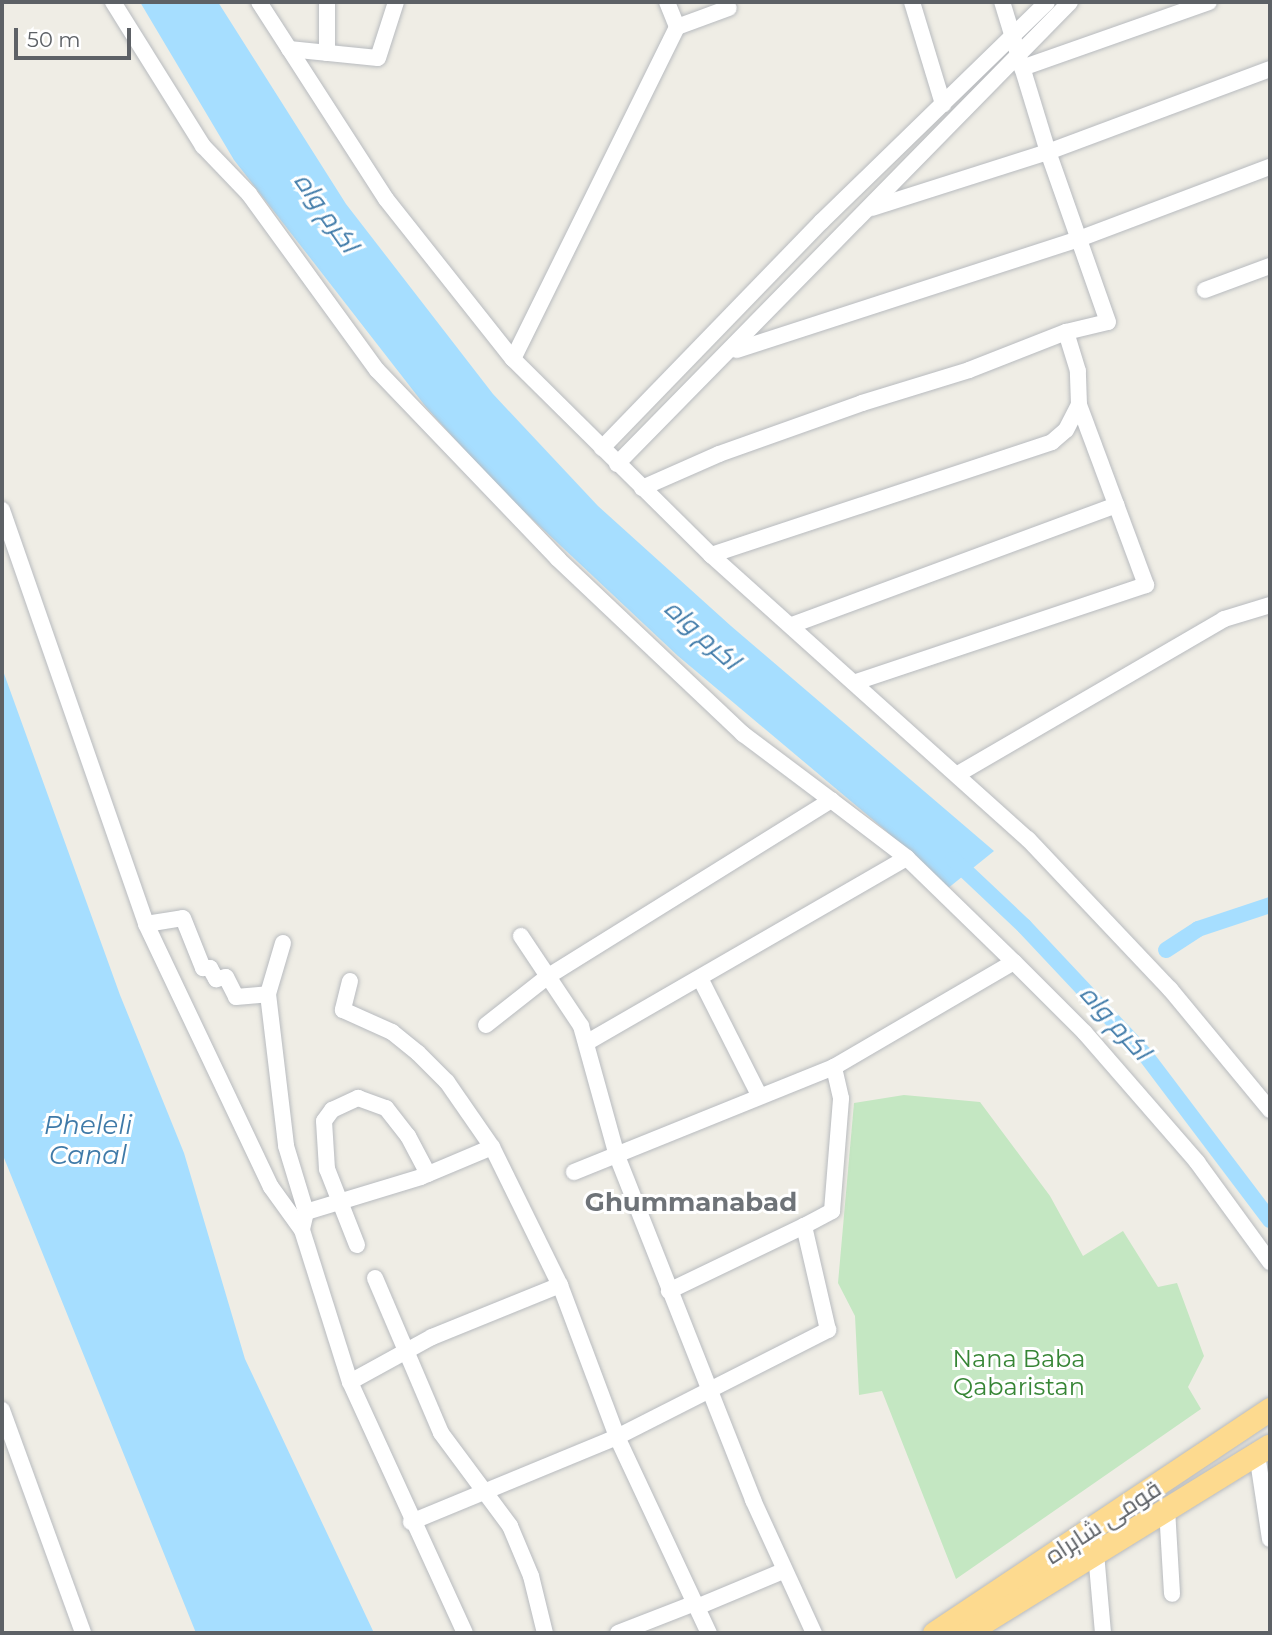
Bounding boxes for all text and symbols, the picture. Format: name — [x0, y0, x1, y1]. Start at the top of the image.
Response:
scale bar — [18, 14, 135, 58]
text: 50 m — [27, 27, 81, 52]
water label: اکرم واہ — [287, 167, 365, 259]
water label: اکرم واہ — [658, 593, 746, 677]
water label: اکرم واہ — [1073, 979, 1157, 1067]
water label: Pheleli Canal — [44, 1110, 132, 1172]
district label: Ghummanabad — [585, 1187, 797, 1219]
park label: Nana Baba Qabaristan — [953, 1345, 1085, 1401]
street label: قومی شاہراہ — [1040, 1474, 1166, 1570]

